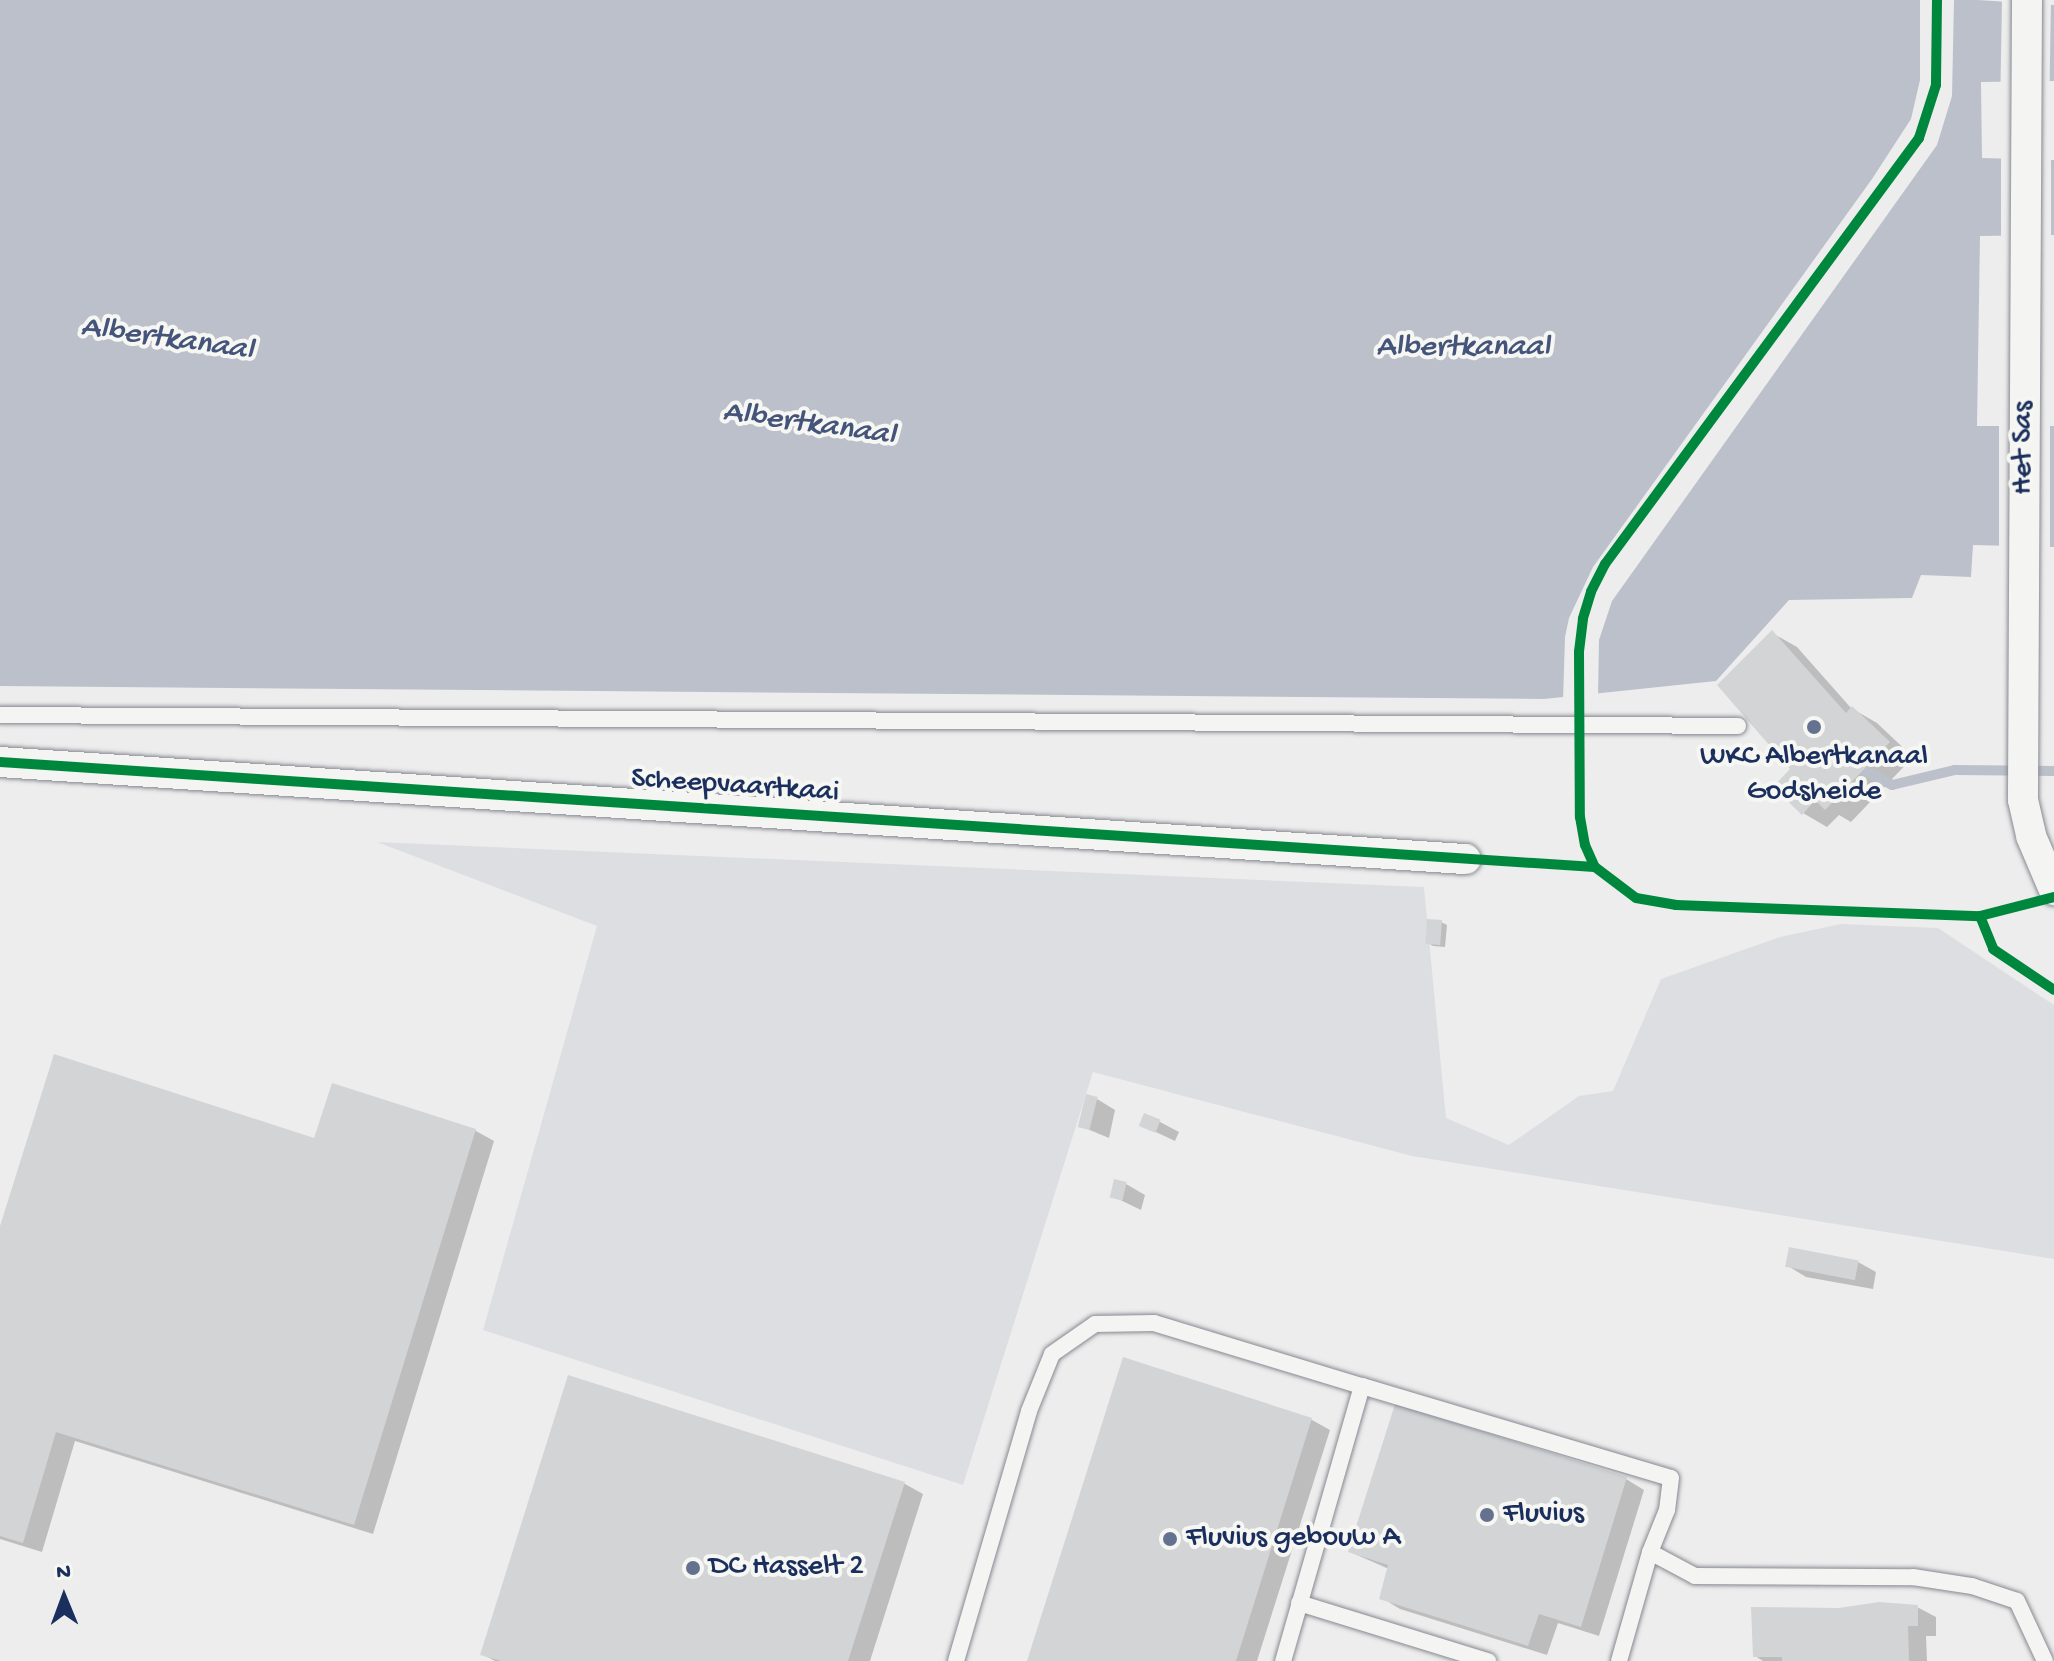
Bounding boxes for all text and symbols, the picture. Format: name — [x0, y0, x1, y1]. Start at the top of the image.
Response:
water label: Albertkanaal — [78, 309, 256, 371]
water label: Albertkanaal — [1376, 329, 1550, 367]
water label: Albertkanaal — [720, 394, 898, 456]
street label: Het Sas — [2007, 401, 2043, 495]
marker: WKC Albertkanaal Godsheide — [1805, 718, 1823, 736]
place label: WKC Albertkanaal Godsheide — [1700, 740, 1928, 810]
street label: Scheepvaartkaai — [630, 762, 840, 812]
place label: Fluvius — [1503, 1497, 1584, 1533]
marker: Fluvius — [1478, 1506, 1496, 1524]
place label: Fluvius gebouw A — [1186, 1521, 1400, 1557]
marker: Fluvius gebouw A — [1161, 1530, 1179, 1548]
place label: DC Hasselt 2 — [709, 1550, 864, 1586]
north arrow — [24, 1557, 104, 1637]
marker: DC Hasselt 2 — [684, 1559, 702, 1577]
text: N — [56, 1560, 71, 1586]

